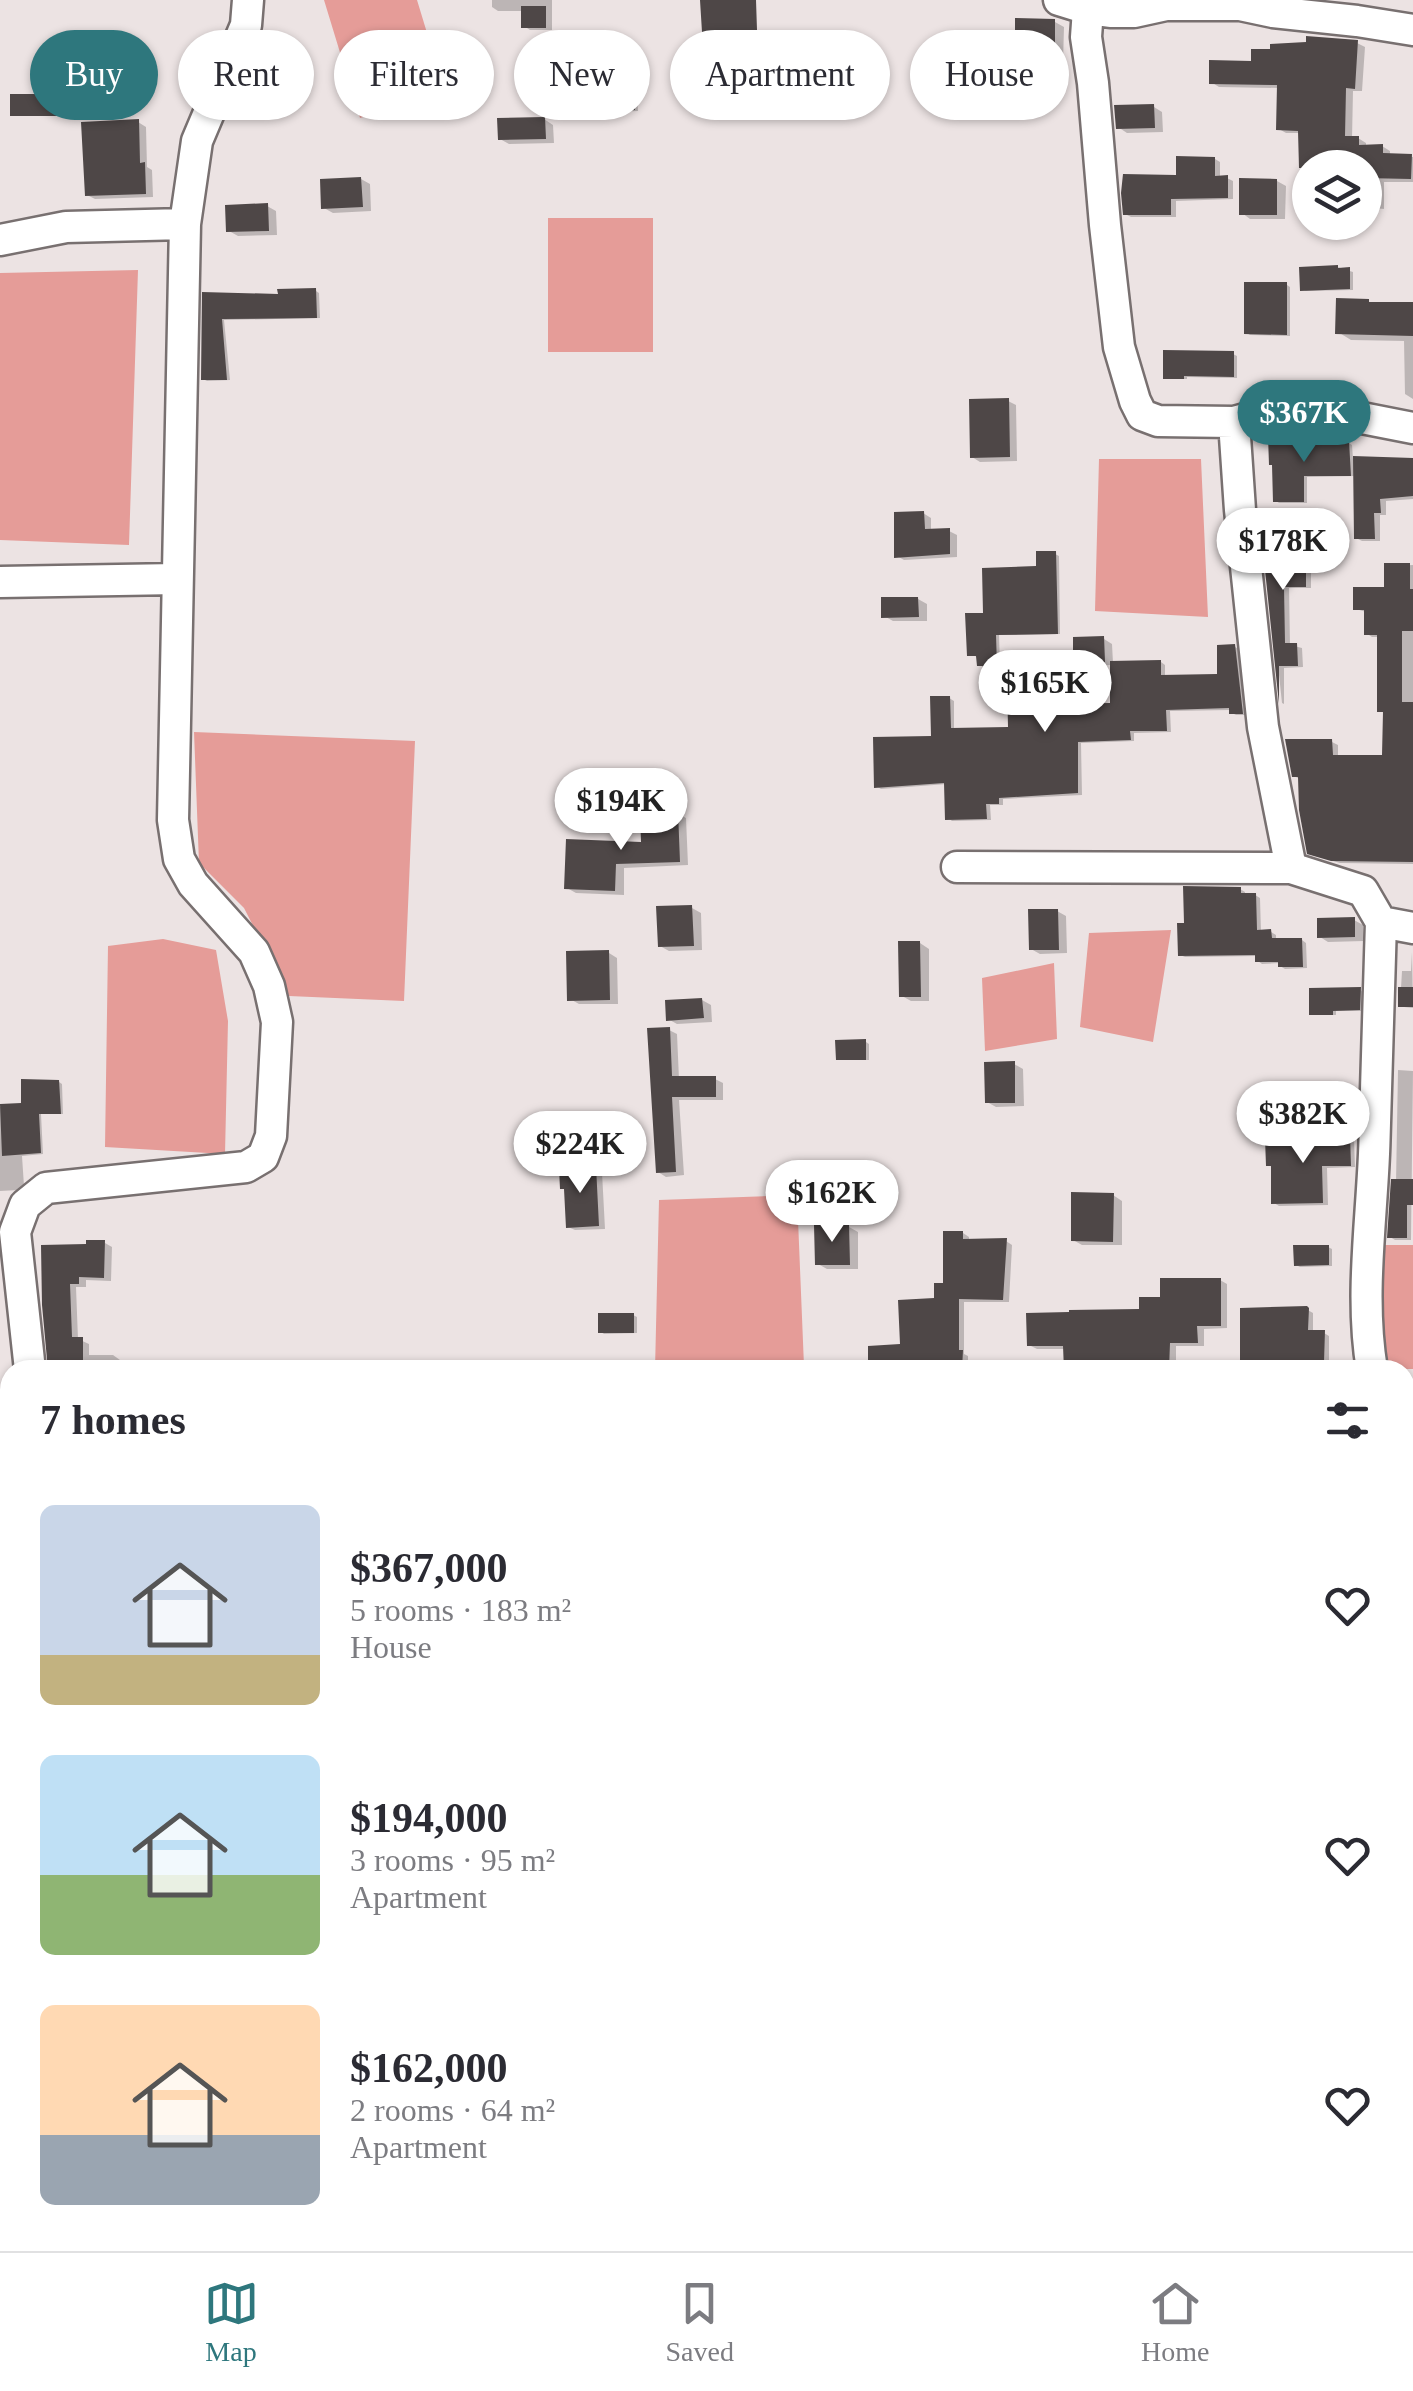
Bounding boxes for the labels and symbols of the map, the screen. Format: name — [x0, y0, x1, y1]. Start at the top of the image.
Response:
pin: $367K — [1234, 380, 1374, 465]
pin: $178K — [1213, 508, 1353, 593]
pin: $165K — [975, 650, 1115, 735]
pin: $194K — [551, 768, 691, 853]
pin: $382K — [1233, 1081, 1373, 1166]
pin: $224K — [510, 1111, 650, 1196]
pin: $162K — [762, 1160, 902, 1245]

